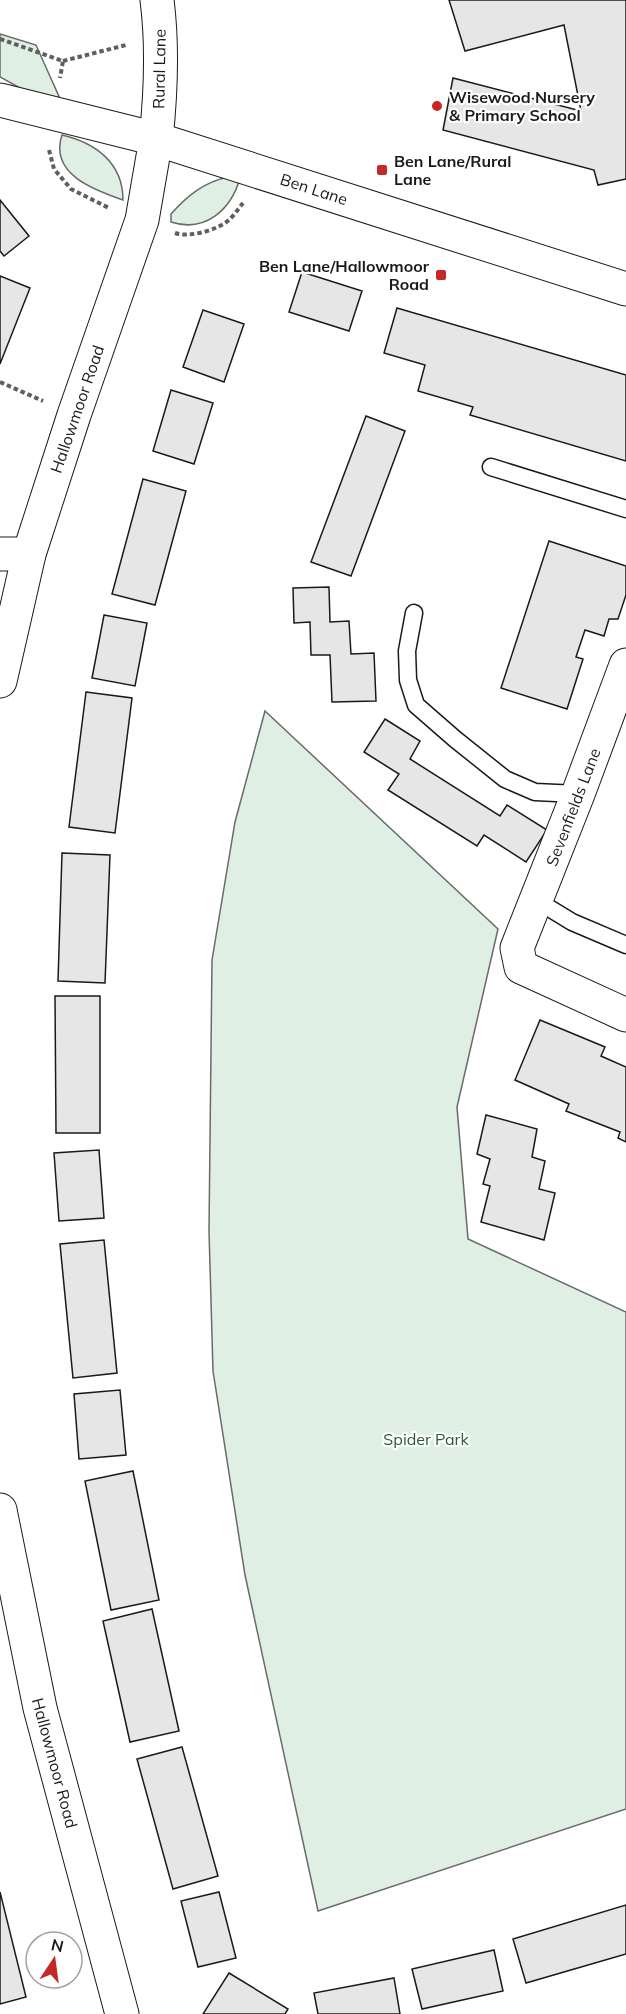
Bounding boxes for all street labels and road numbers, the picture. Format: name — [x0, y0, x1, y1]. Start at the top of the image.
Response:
street label: Rural Lane — [148, 29, 170, 109]
street label: Ben Lane — [278, 169, 350, 209]
street label: Hallowmoor Road — [46, 342, 108, 476]
street label: Sevenfields Lane — [541, 745, 605, 869]
street label: Hallowmoor Road — [28, 1696, 82, 1830]

